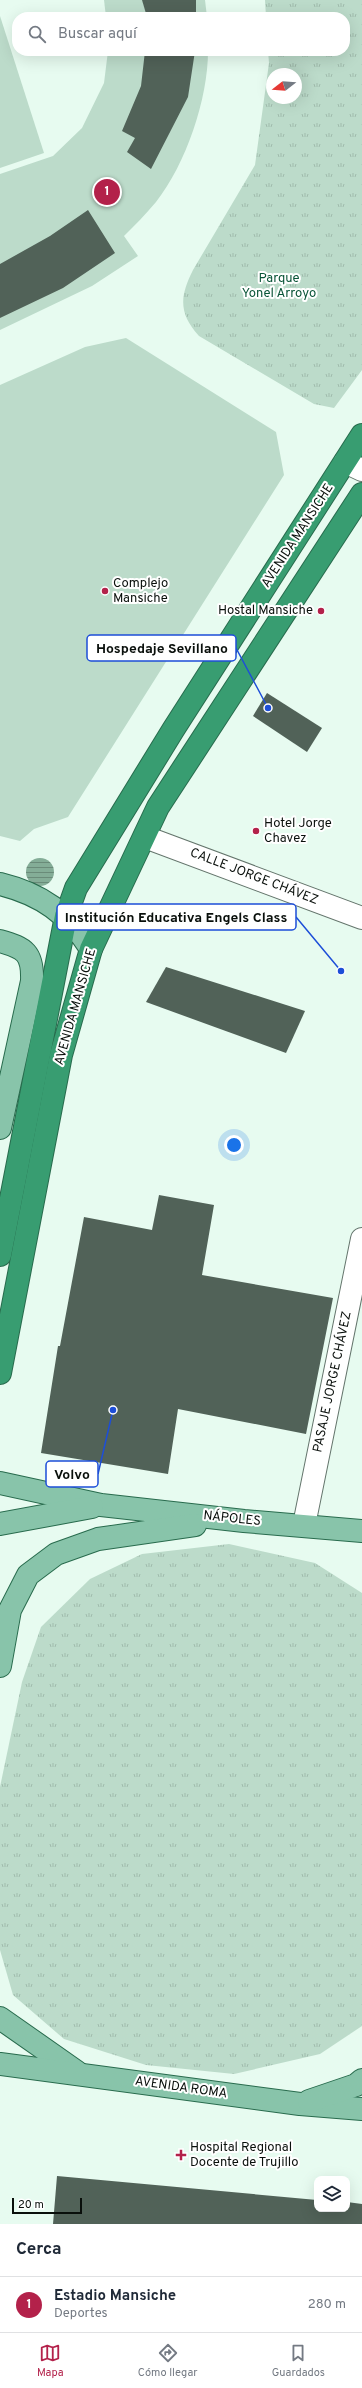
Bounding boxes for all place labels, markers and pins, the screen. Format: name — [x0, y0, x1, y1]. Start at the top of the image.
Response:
pin: 1 — [94, 177, 120, 207]
place label: Complejo Mansiche — [113, 576, 168, 607]
marker: Complejo Mansiche — [100, 586, 110, 596]
place label: Hostal Mansiche — [218, 603, 313, 619]
marker: Hostal Mansiche — [316, 606, 326, 616]
callout: Hospedaje Sevillano — [87, 635, 236, 661]
place label: Hotel Jorge Chavez — [264, 816, 332, 847]
marker: Hotel Jorge Chavez — [251, 826, 261, 836]
callout: Institución Educativa Engels Class — [57, 904, 296, 930]
callout: Volvo — [46, 1461, 98, 1487]
place label: Hospital Regional Docente de Trujillo — [190, 2140, 299, 2171]
marker: Hospital Regional Docente de Trujillo — [175, 2149, 187, 2161]

